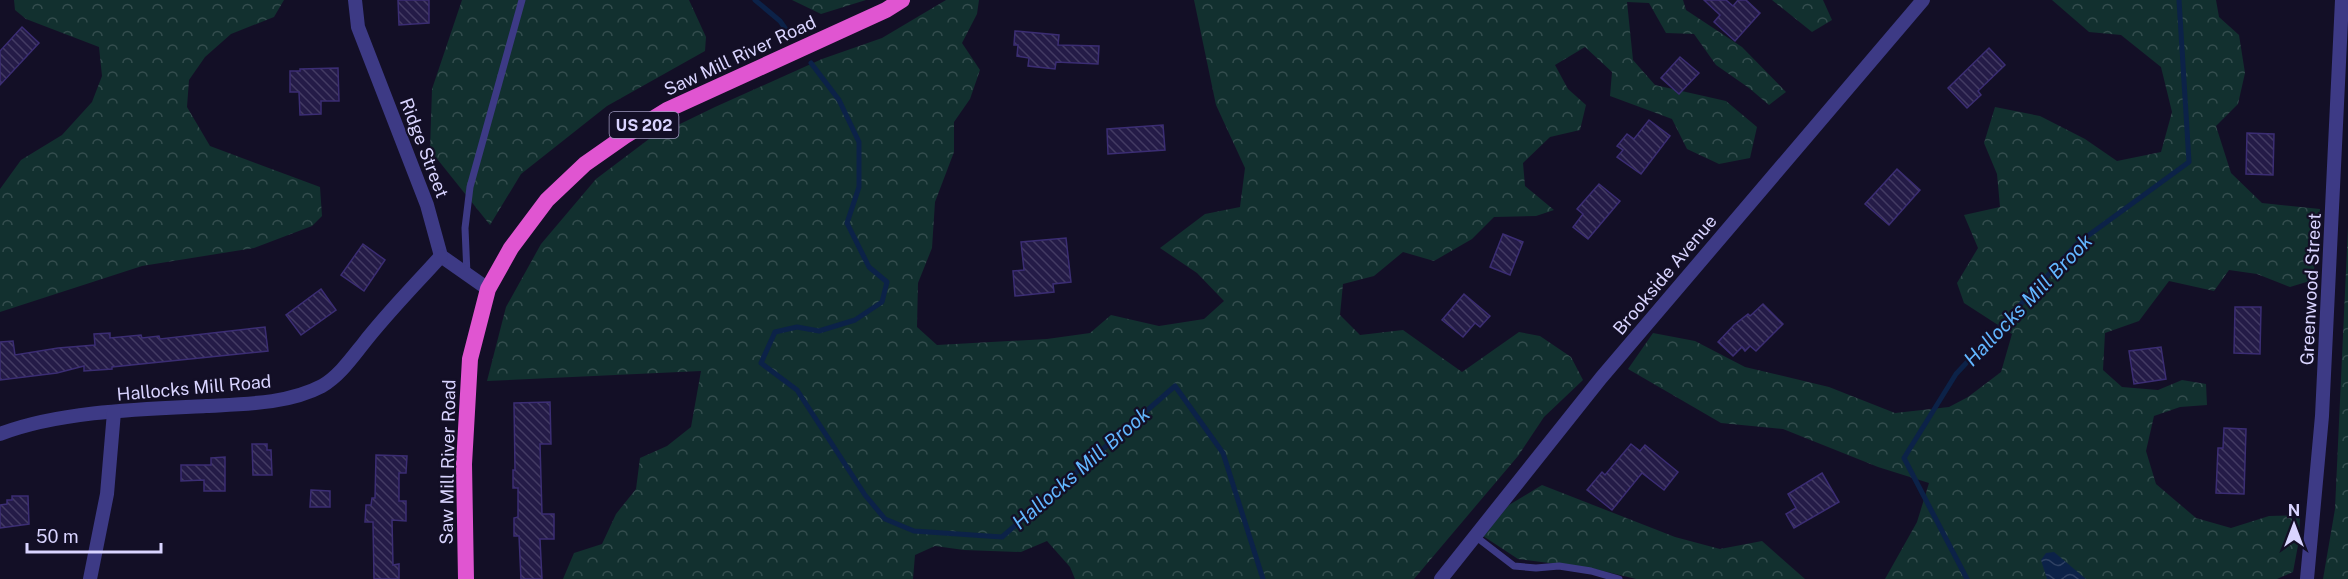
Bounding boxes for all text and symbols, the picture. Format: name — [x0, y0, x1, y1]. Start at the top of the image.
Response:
street label: Saw Mill River Road — [660, 11, 819, 100]
street label: Ridge Street — [396, 95, 453, 201]
road number: US 202 — [610, 112, 678, 138]
street label: Brookside Avenue — [1608, 211, 1721, 339]
street label: Greenwood Street — [2296, 212, 2325, 366]
water label: Hallocks Mill Brook — [1959, 229, 2097, 371]
street label: Hallocks Mill Road — [116, 370, 272, 405]
street label: Saw Mill River Road — [436, 379, 459, 545]
water label: Hallocks Mill Brook — [1007, 402, 1155, 534]
north arrow — [2264, 495, 2324, 555]
text: N — [2288, 501, 2300, 520]
scale bar — [27, 516, 160, 554]
text: 50 m — [36, 526, 79, 547]

